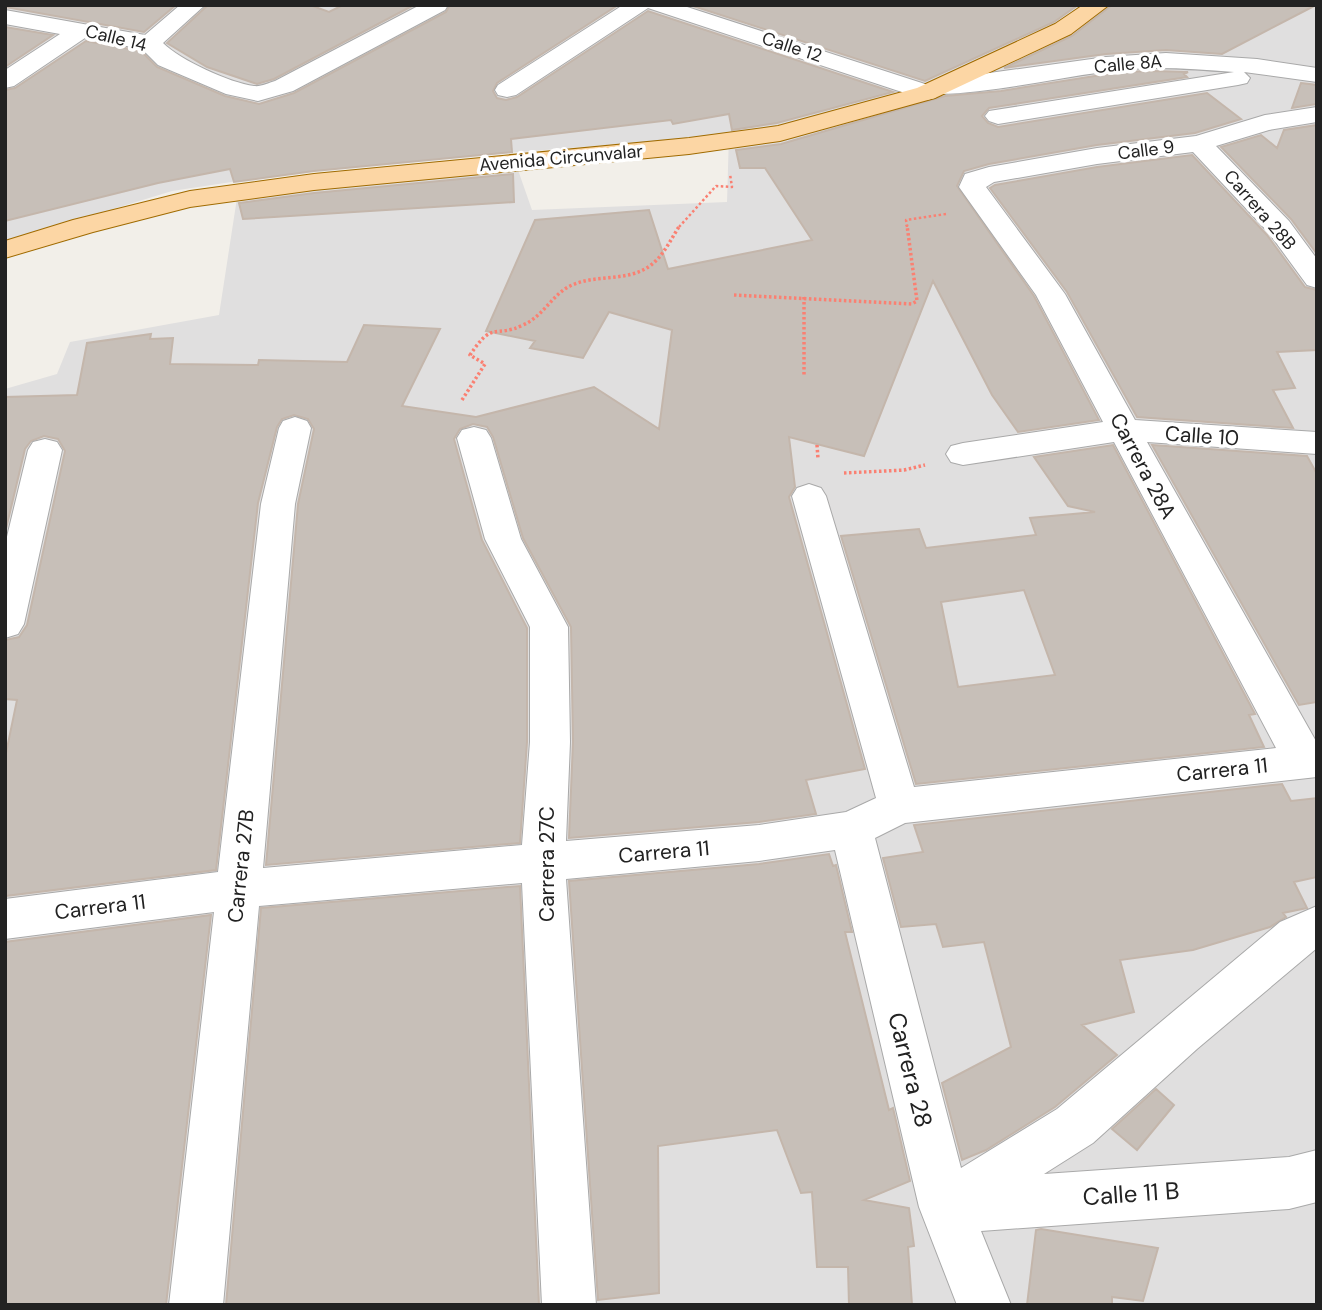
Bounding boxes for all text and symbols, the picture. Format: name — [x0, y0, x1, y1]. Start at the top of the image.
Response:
street label: Calle 14 — [83, 19, 149, 57]
street label: Calle 12 — [759, 26, 825, 68]
street label: Calle 8A — [1093, 49, 1163, 79]
street label: Calle 9 — [1116, 135, 1176, 165]
street label: Avenida Circunvalar — [478, 139, 644, 177]
street label: Carrera 28B — [1218, 165, 1302, 255]
street label: Carrera 28A — [1103, 408, 1183, 524]
street label: Calle 10 — [1164, 419, 1240, 453]
street label: Carrera 11 — [1175, 751, 1269, 789]
street label: Carrera 27C — [533, 806, 561, 922]
street label: Carrera 27B — [221, 808, 261, 924]
street label: Carrera 11 — [617, 834, 711, 870]
street label: Carrera 11 — [53, 888, 147, 926]
street label: Carrera 28 — [881, 1009, 940, 1131]
street label: Calle 11 B — [1082, 1175, 1180, 1212]

